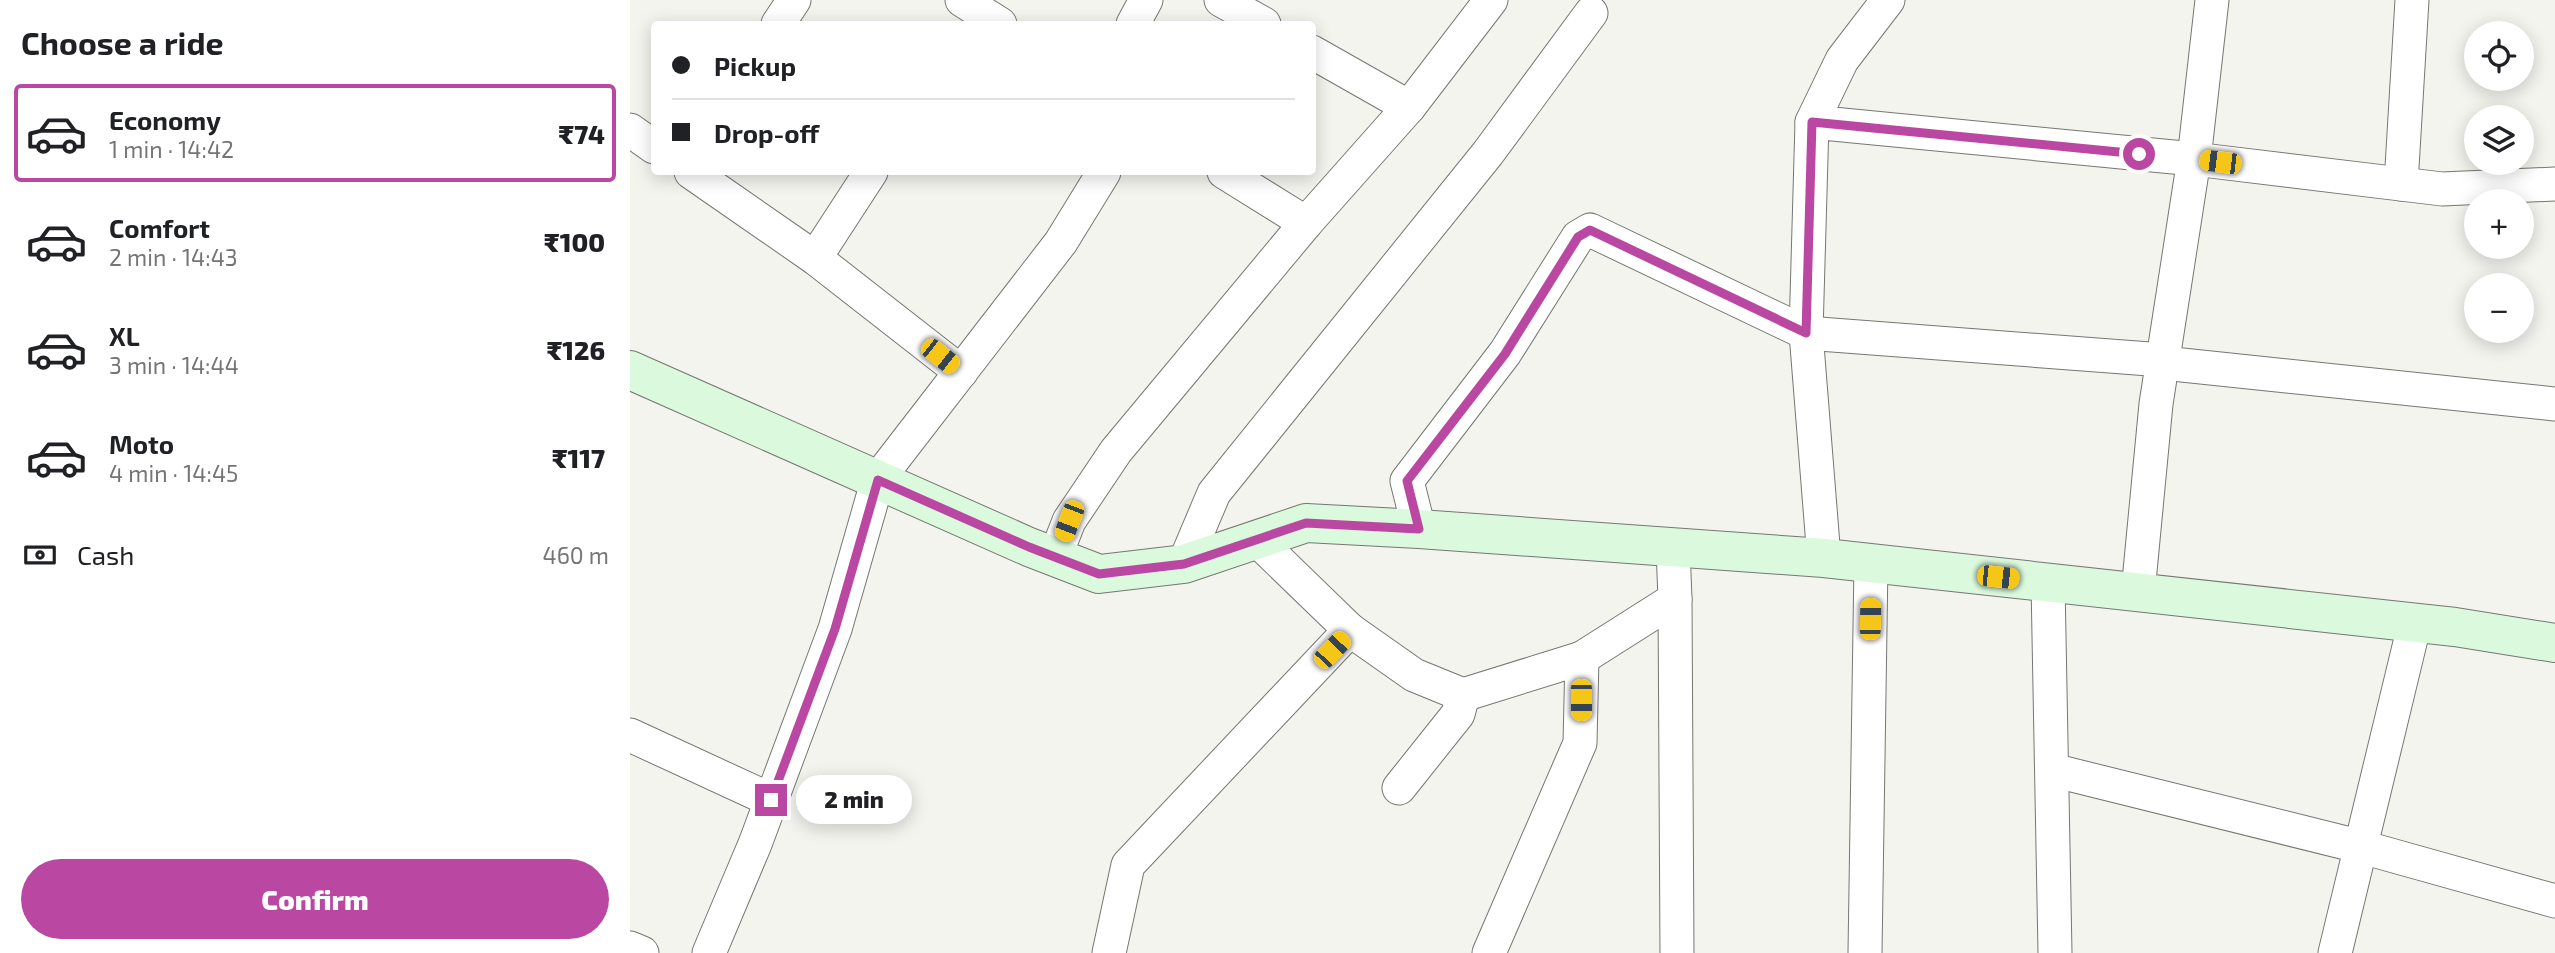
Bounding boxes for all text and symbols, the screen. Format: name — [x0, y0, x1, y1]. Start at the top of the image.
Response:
map controls — [2464, 21, 2534, 343]
button: locate — [2464, 21, 2534, 91]
text: Choose a ride — [21, 23, 224, 61]
text: Pickup — [714, 50, 796, 81]
icon: car — [25, 102, 88, 165]
text: Economy — [109, 104, 221, 135]
button: layers — [2464, 105, 2534, 175]
text: Drop-off — [714, 117, 819, 148]
text: ₹74 — [559, 118, 605, 149]
text: 1 min · 14:42 — [109, 135, 234, 163]
route start — [2123, 138, 2155, 170]
car — [2198, 149, 2243, 175]
button: + — [2464, 189, 2534, 259]
icon: car — [25, 210, 88, 273]
text: Comfort — [109, 212, 210, 243]
text: ₹100 — [544, 226, 605, 257]
text: 2 min · 14:43 — [109, 243, 238, 271]
button: − — [2464, 273, 2534, 343]
icon: car — [25, 318, 88, 381]
text: XL — [109, 320, 140, 351]
text: ₹126 — [547, 334, 605, 365]
car — [917, 335, 964, 377]
text: 3 min · 14:44 — [109, 351, 239, 379]
icon: car — [25, 426, 88, 489]
text: Moto — [109, 428, 174, 459]
text: ₹117 — [552, 442, 605, 473]
text: 4 min · 14:45 — [109, 459, 238, 487]
car — [1052, 498, 1087, 544]
icon: cash — [21, 536, 59, 574]
text: Cash — [77, 539, 134, 570]
text: 460 m — [543, 541, 609, 569]
car — [1977, 564, 2020, 590]
car — [1860, 598, 1881, 640]
car — [1310, 628, 1355, 672]
car — [1571, 679, 1592, 721]
callout: 2 min — [796, 776, 911, 824]
route end — [755, 784, 787, 816]
text: 2 min — [824, 785, 884, 813]
button: Confirm — [21, 859, 609, 939]

